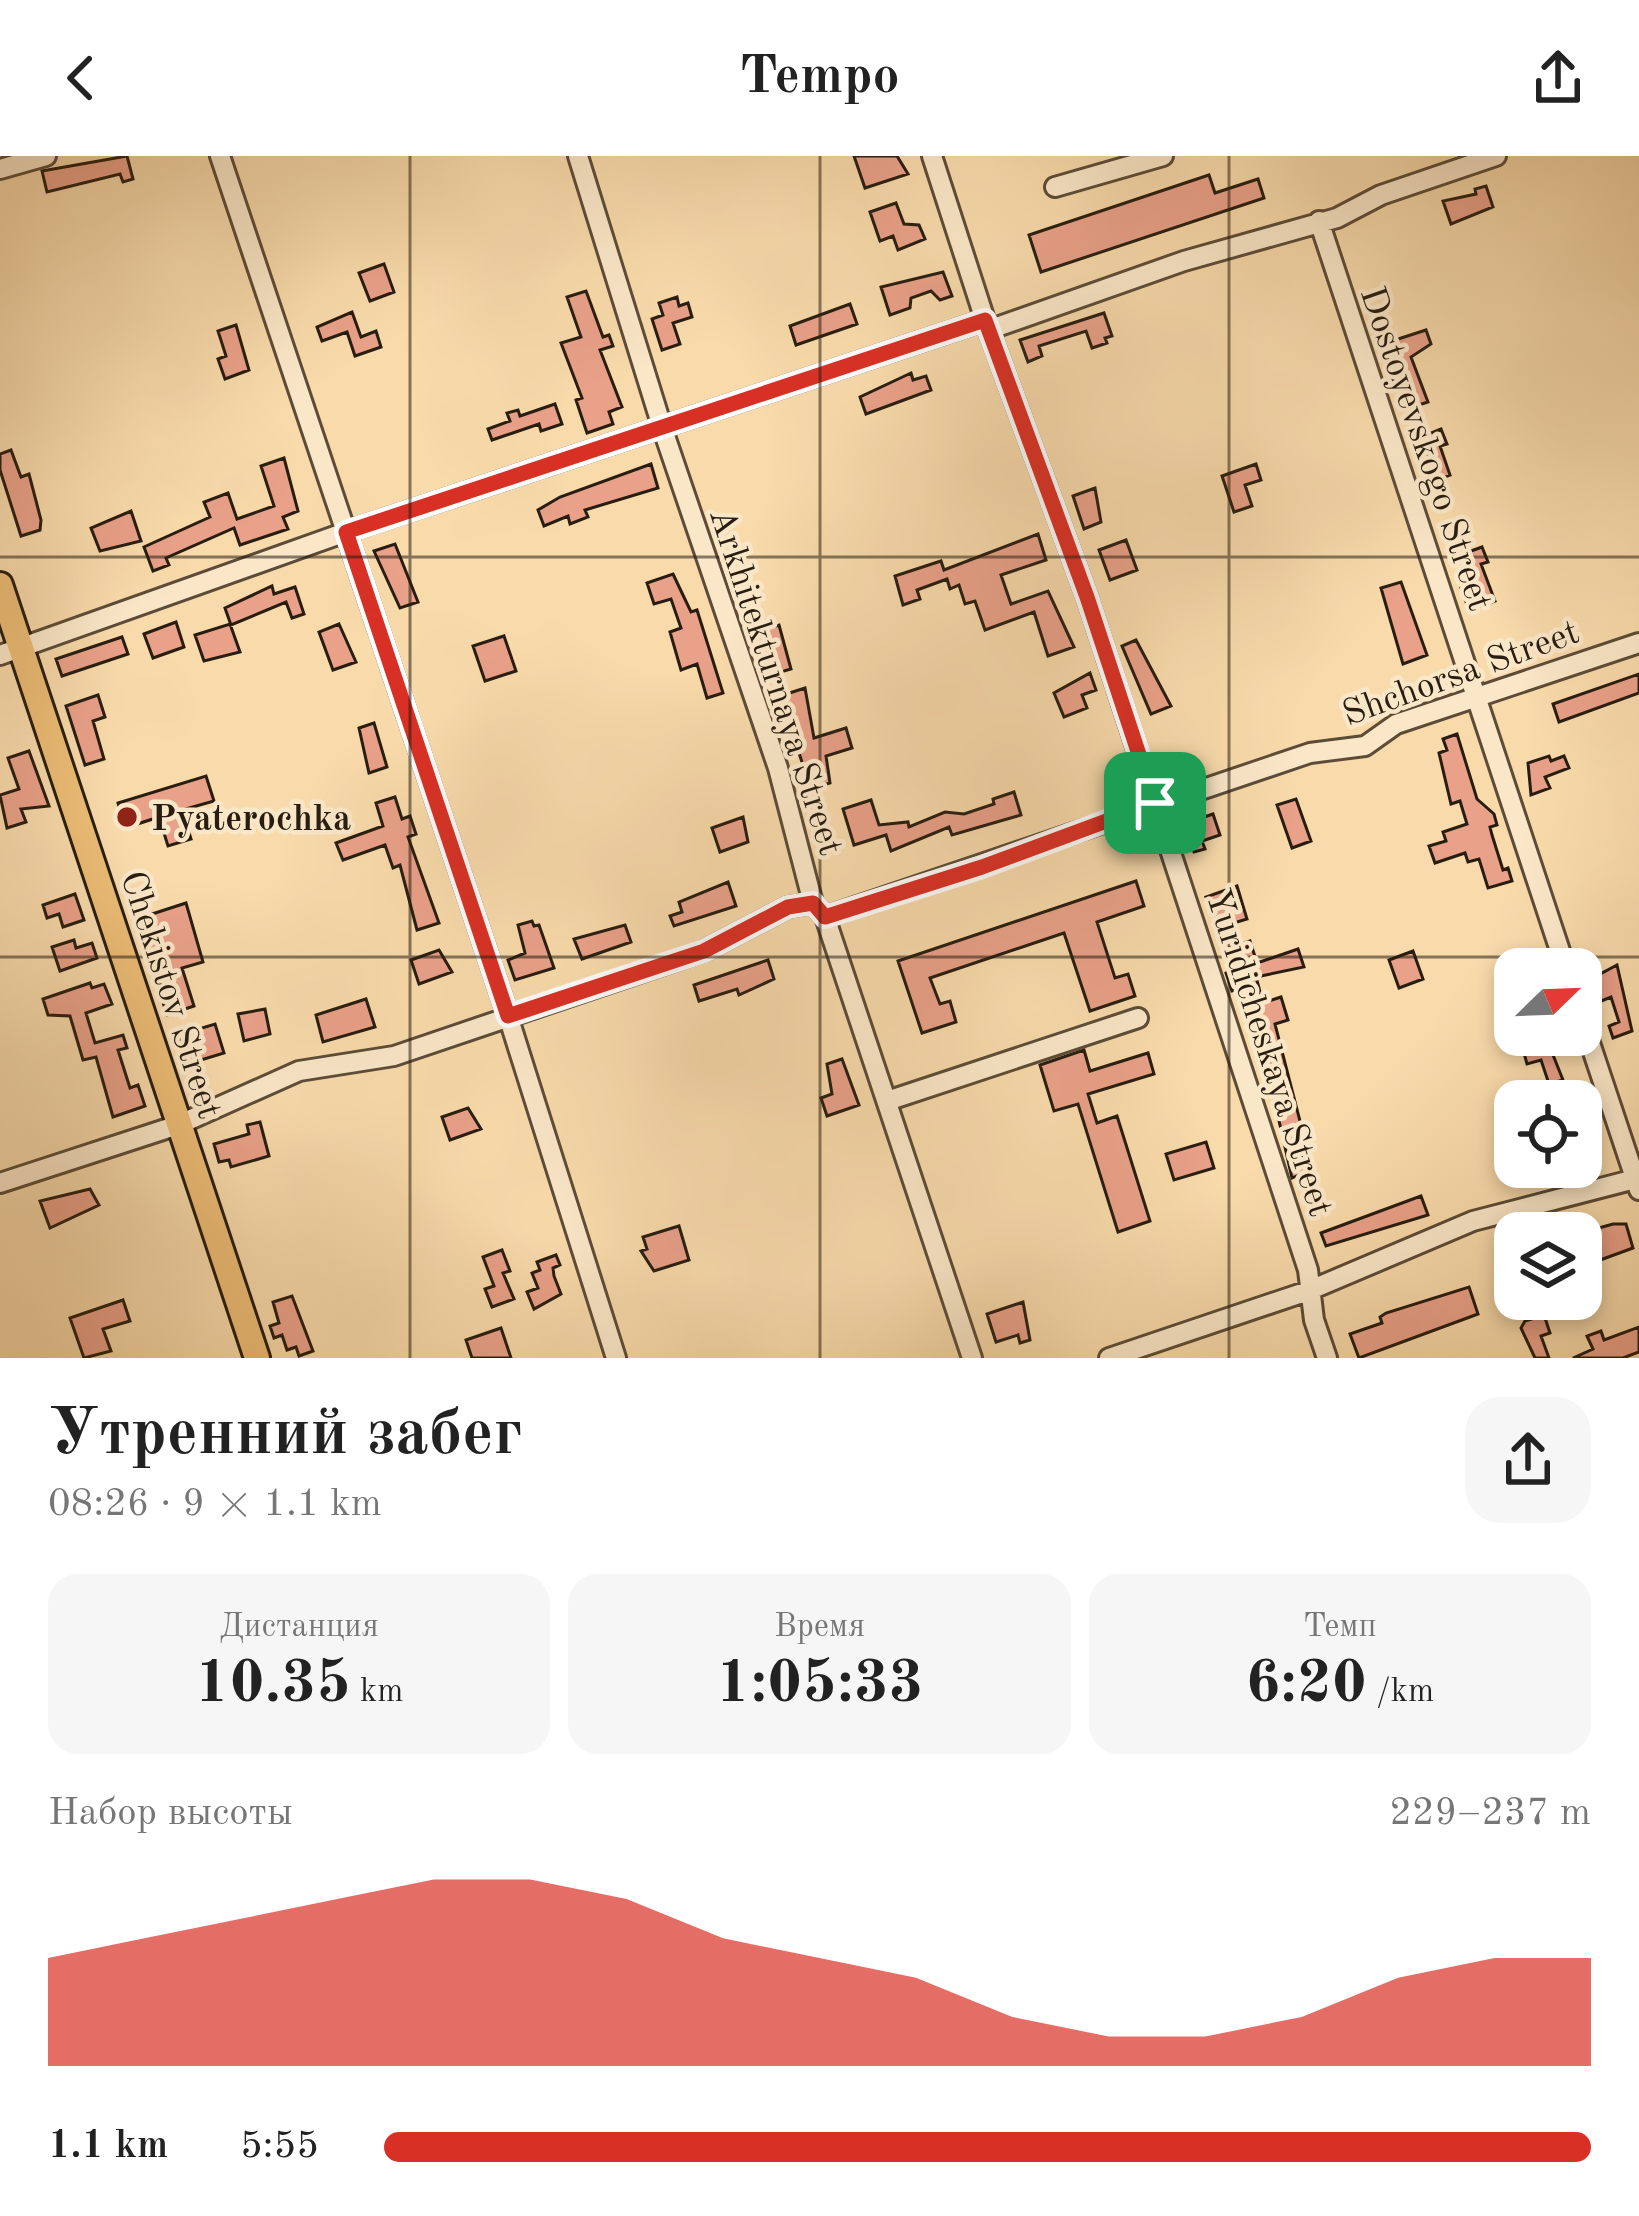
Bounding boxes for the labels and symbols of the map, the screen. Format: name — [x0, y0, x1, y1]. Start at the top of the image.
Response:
street label: Dostoyevskogo Street — [1352, 283, 1497, 616]
street label: Arkhitekturnaya Street — [701, 504, 847, 860]
street label: Shchorsa Street — [1338, 615, 1584, 734]
pin — [1104, 752, 1206, 854]
place label: Pyaterochka — [151, 803, 351, 839]
marker: Pyaterochka — [114, 804, 140, 830]
street label: Chekistov Street — [112, 867, 226, 1123]
street label: Yuridicheskaya Street — [1197, 885, 1337, 1221]
north arrow — [1494, 948, 1602, 1056]

